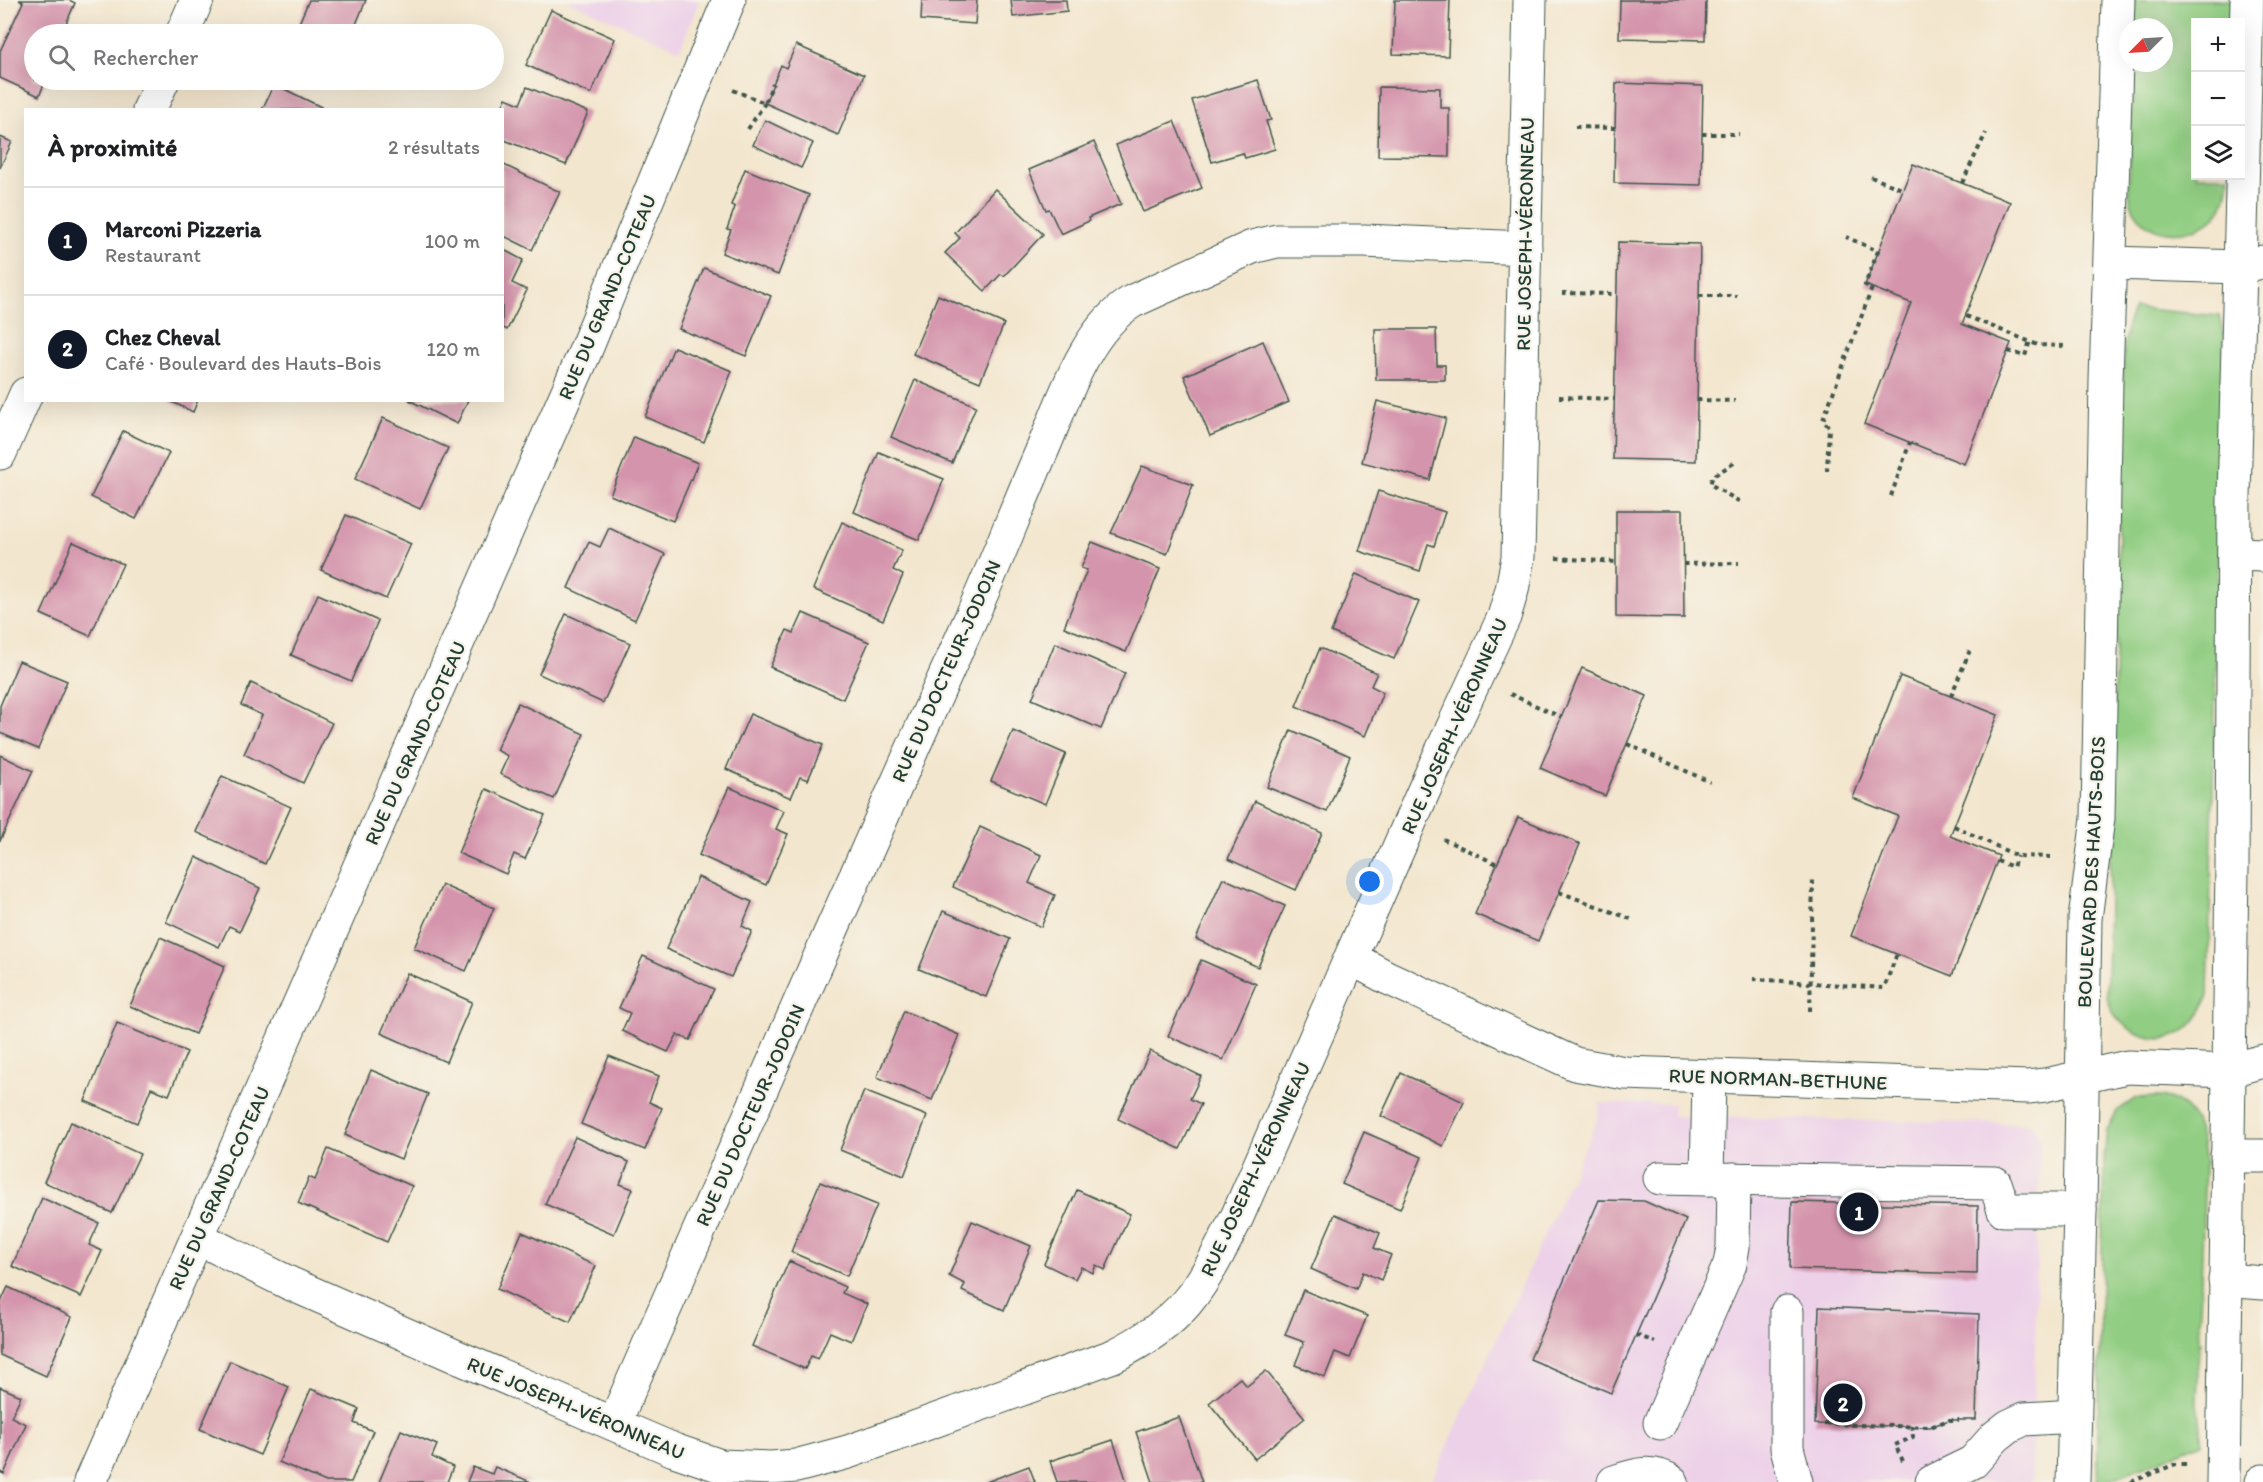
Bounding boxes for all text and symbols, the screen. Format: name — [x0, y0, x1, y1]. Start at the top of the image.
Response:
north arrow — [2119, 18, 2173, 72]
map controls — [2191, 18, 2245, 180]
button: + — [2191, 18, 2245, 72]
search box — [24, 24, 504, 90]
icon: search — [45, 41, 78, 74]
text: Rechercher — [93, 44, 198, 71]
button: − — [2191, 72, 2245, 126]
street label: RUE JOSEPH-VÉRONNEAU — [1511, 117, 1539, 351]
button: layers — [2191, 126, 2245, 180]
text: À proximité — [48, 131, 177, 163]
text: 2 résultats — [388, 135, 480, 159]
street label: RUE DU GRAND-COTEAU — [553, 191, 661, 403]
text: Marconi Pizzeria — [105, 216, 261, 243]
text: 1 — [63, 229, 72, 253]
text: 100 m — [425, 229, 480, 253]
text: Restaurant — [105, 243, 201, 267]
text: Chez Cheval — [105, 324, 221, 351]
text: 2 — [62, 337, 73, 361]
text: 120 m — [427, 337, 480, 361]
text: Café · Boulevard des Hauts-Bois — [105, 351, 381, 375]
street label: RUE DU DOCTEUR-JODOIN — [886, 556, 1006, 786]
street label: RUE JOSEPH-VÉRONNEAU — [1395, 614, 1513, 838]
street label: RUE DU GRAND-COTEAU — [359, 637, 471, 849]
street label: BOULEVARD DES HAUTS-BOIS — [2072, 736, 2110, 1008]
your location — [1355, 867, 1384, 896]
street label: RUE DU DOCTEUR-JODOIN — [690, 1000, 810, 1230]
street label: RUE JOSEPH-VÉRONNEAU — [1195, 1058, 1315, 1280]
street label: RUE NORMAN-BETHUNE — [1668, 1063, 1888, 1095]
street label: RUE DU GRAND-COTEAU — [163, 1082, 275, 1294]
pin: 1 — [1840, 1190, 1878, 1234]
street label: RUE JOSEPH-VÉRONNEAU — [464, 1351, 688, 1465]
pin: 2 — [1824, 1380, 1862, 1426]

